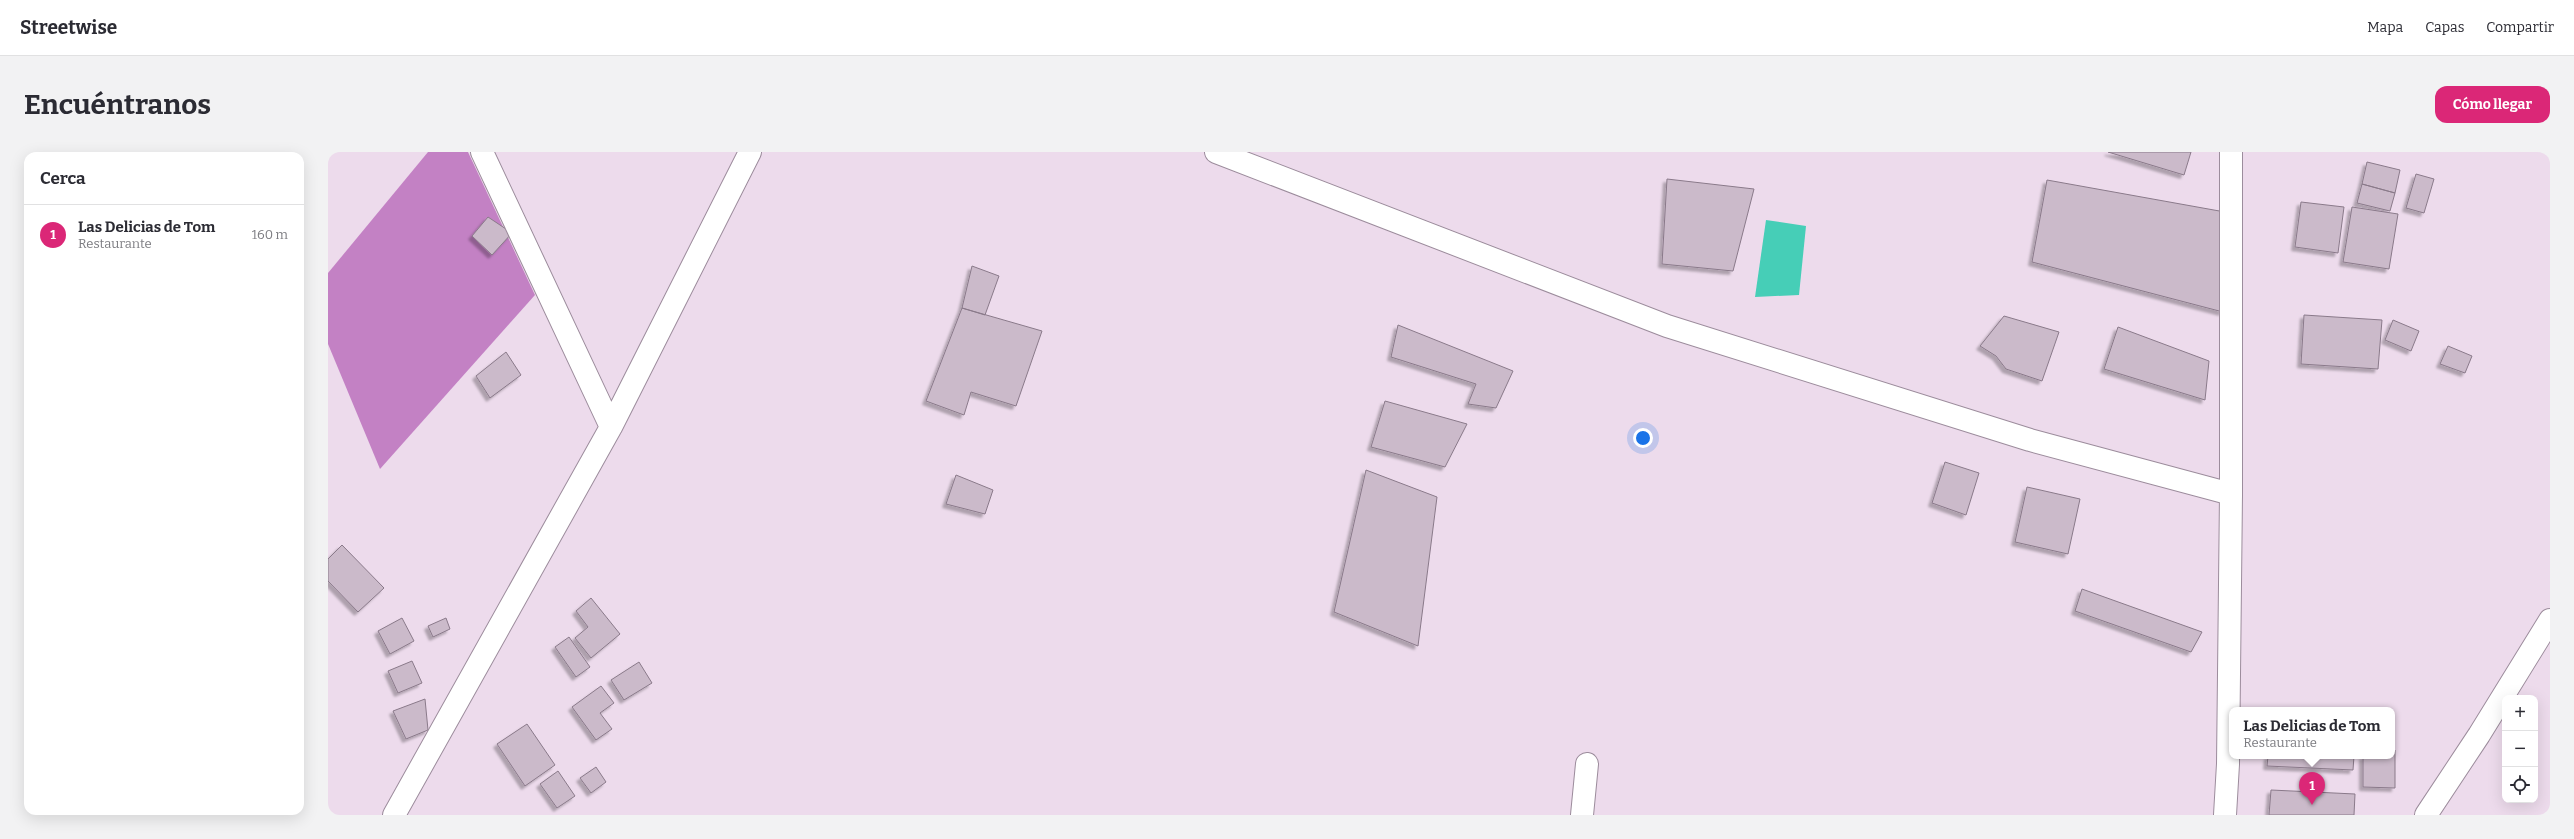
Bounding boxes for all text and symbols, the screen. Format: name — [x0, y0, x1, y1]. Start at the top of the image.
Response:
text: Streetwise — [20, 16, 117, 39]
text: Mapa — [2367, 19, 2403, 36]
text: Capas — [2425, 19, 2464, 36]
text: Compartir — [2486, 19, 2554, 36]
button: Cómo llegar — [2435, 86, 2550, 123]
text: Encuéntranos — [24, 88, 211, 121]
text: Cerca — [40, 168, 85, 189]
text: Las Delicias de Tom — [78, 218, 215, 236]
text: 1 — [50, 227, 56, 242]
text: 160 m — [252, 227, 288, 242]
text: Restaurante — [78, 236, 152, 251]
your location — [1633, 428, 1653, 448]
map controls — [2502, 695, 2538, 803]
button: + — [2502, 695, 2538, 731]
popup — [2229, 707, 2395, 759]
text: Las Delicias de Tom — [2243, 717, 2381, 735]
button: − — [2502, 731, 2538, 767]
text: Restaurante — [2243, 735, 2317, 750]
button: locate — [2502, 767, 2538, 803]
pin: 1 — [2299, 772, 2325, 805]

